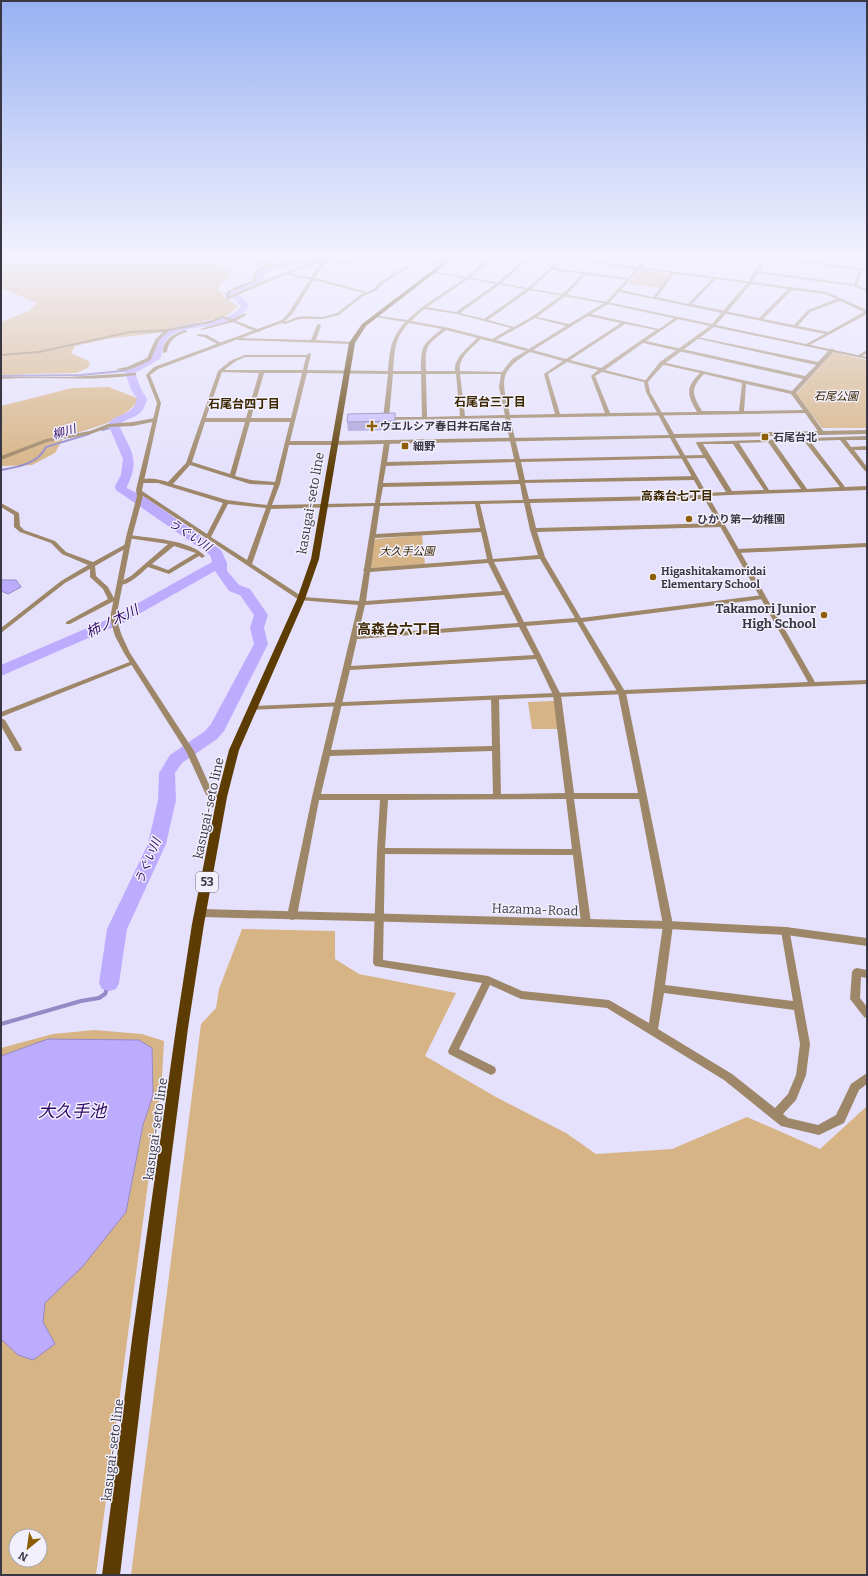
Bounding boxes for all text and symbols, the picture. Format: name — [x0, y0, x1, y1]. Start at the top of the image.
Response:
park label: 石尾公園 — [814, 390, 860, 403]
district label: 石尾台三丁目 — [454, 395, 526, 409]
district label: 石尾台四丁目 — [208, 397, 280, 411]
place label: ウエルシア春日井石尾台店 — [380, 420, 512, 433]
water label: 柳川 — [50, 421, 79, 442]
marker: ウエルシア春日井石尾台店 — [367, 421, 377, 431]
place label: 石尾台北 — [773, 431, 817, 444]
marker: 石尾台北 — [760, 432, 770, 442]
place label: 細野 — [413, 440, 436, 453]
marker: 細野 — [400, 441, 410, 451]
street label: kasugai-seto line — [294, 451, 327, 555]
district label: 高森台七丁目 — [641, 489, 713, 503]
place label: ひかり第一幼稚園 — [697, 513, 785, 526]
marker: ひかり第一幼稚園 — [684, 514, 694, 524]
water label: うぐい川 — [166, 516, 215, 555]
park label: 大久手公園 — [380, 545, 436, 558]
place label: Higashitakamoridai Elementary School — [661, 565, 766, 591]
marker: Higashitakamoridai Elementary School — [648, 572, 658, 582]
water label: 柿ノ木川 — [83, 601, 143, 641]
place label: Takamori Junior High School — [715, 601, 816, 631]
marker: Takamori Junior High School — [819, 610, 829, 620]
district label: 高森台六丁目 — [357, 621, 441, 638]
street label: kasugai-seto line — [190, 756, 227, 860]
water label: うぐい川 — [132, 834, 165, 886]
road number: 53 — [196, 872, 218, 892]
street label: Hazama-Road — [491, 900, 579, 919]
street label: kasugai-seto line — [141, 1077, 170, 1181]
water label: 大久手池 — [38, 1101, 108, 1122]
street label: kasugai-seto line — [99, 1398, 126, 1502]
north arrow — [8, 1528, 48, 1568]
text: N — [16, 1548, 30, 1564]

